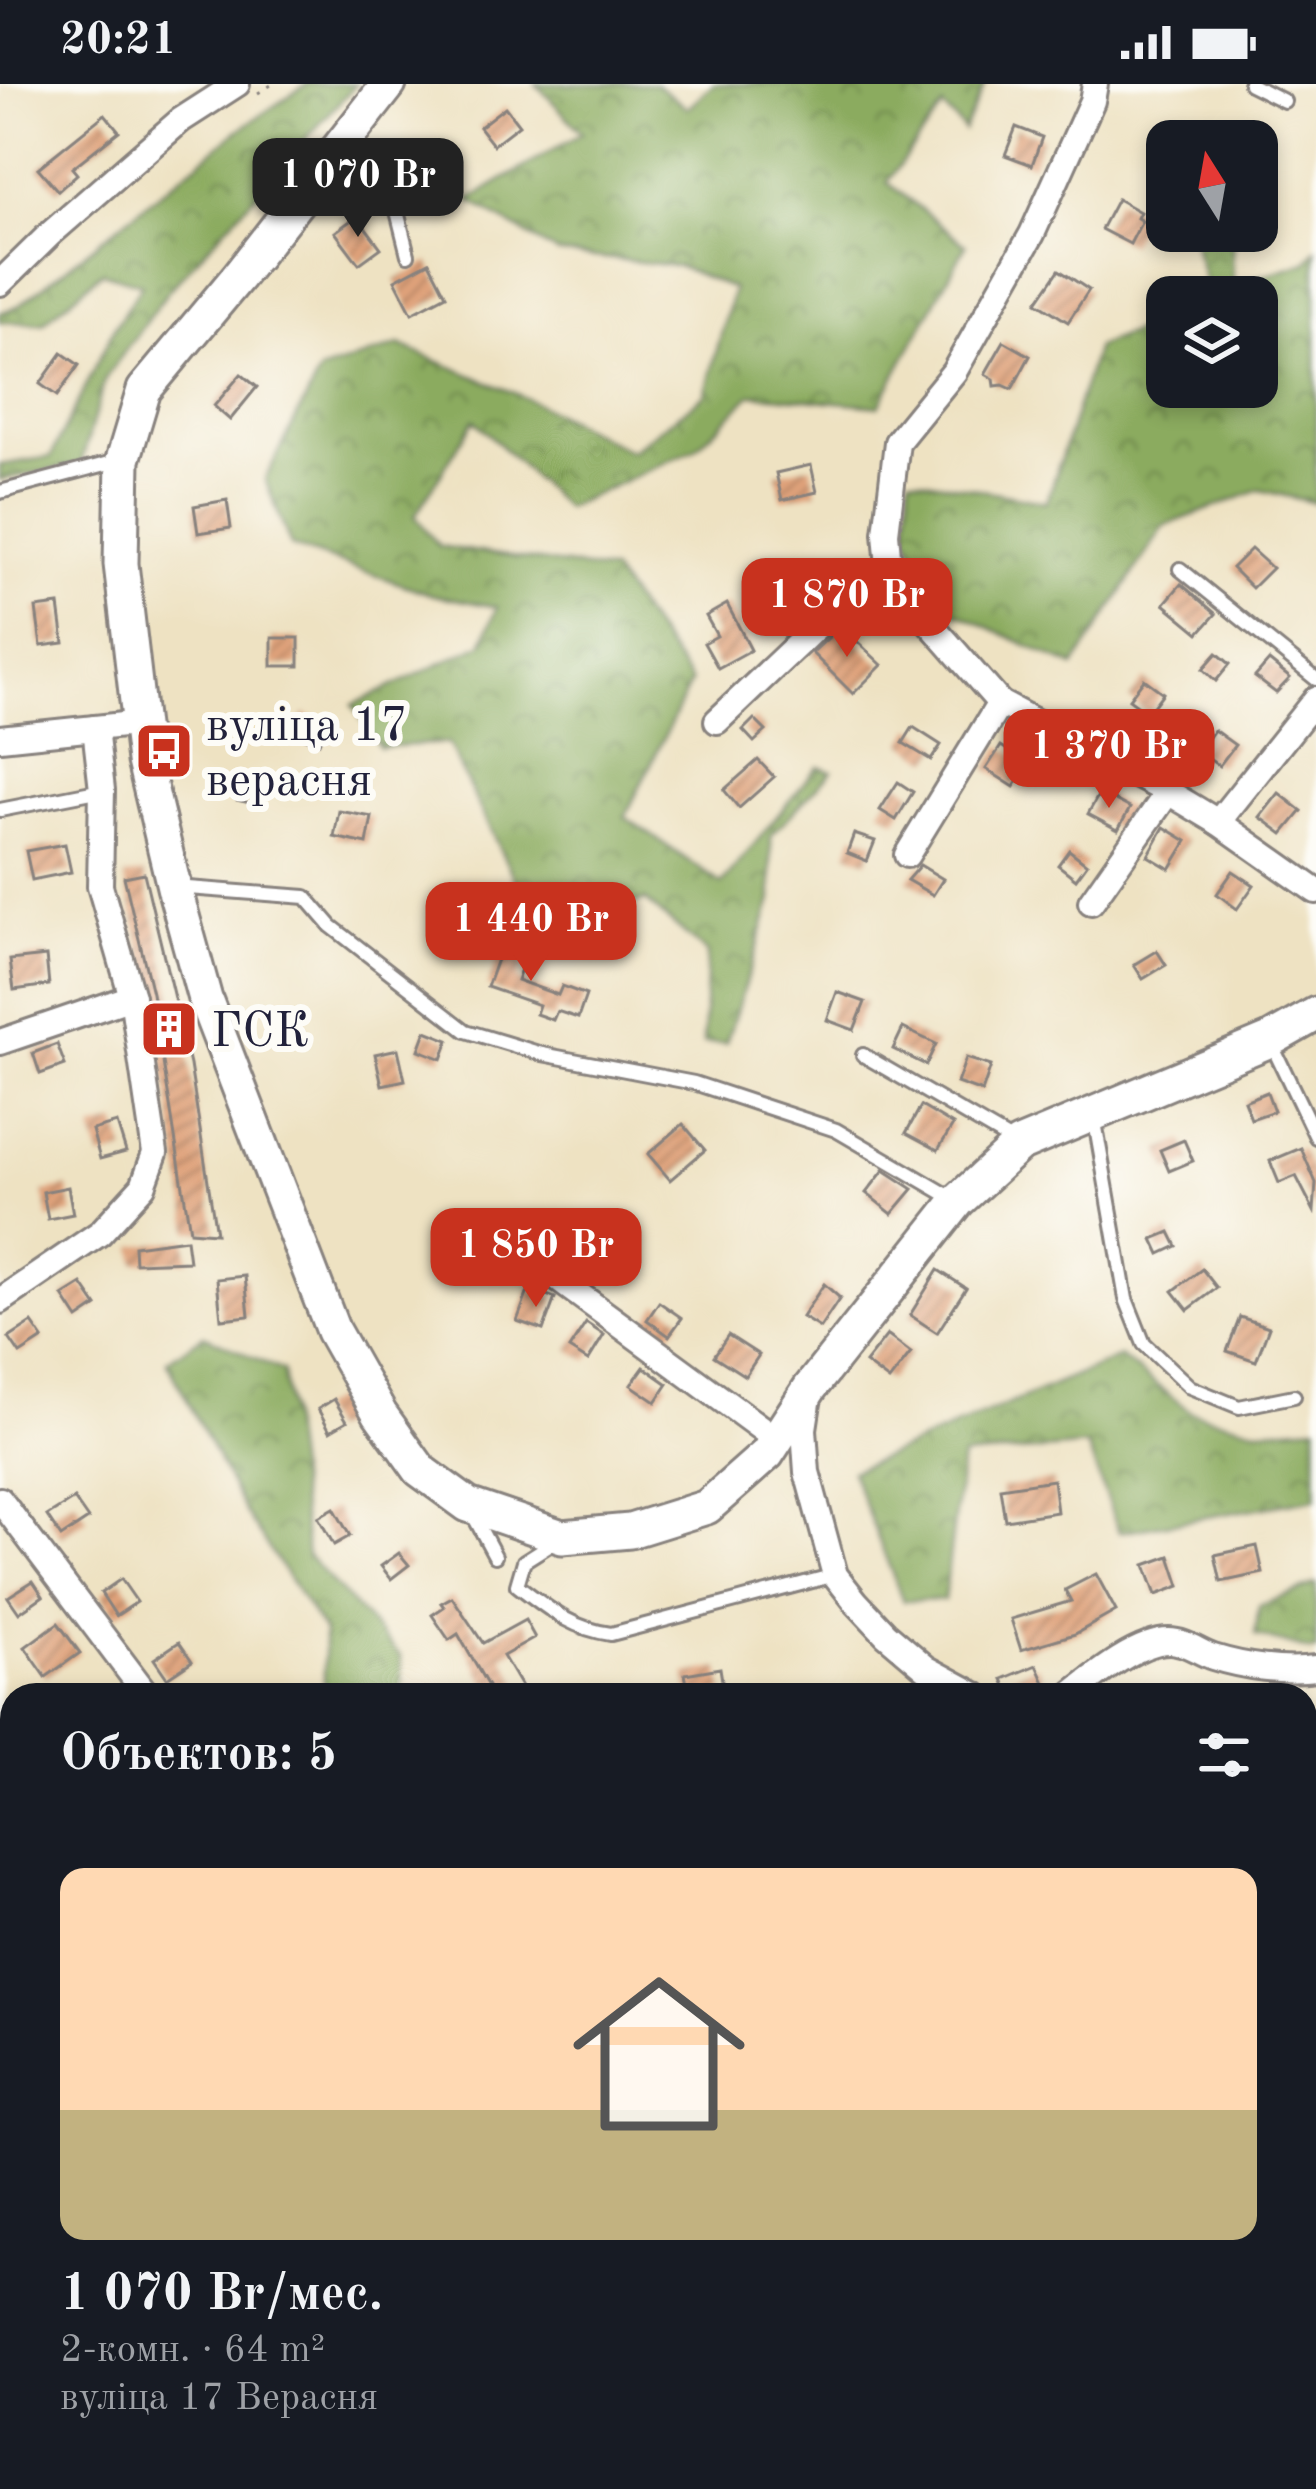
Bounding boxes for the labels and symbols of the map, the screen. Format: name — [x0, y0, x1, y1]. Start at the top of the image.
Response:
north arrow — [1146, 120, 1278, 252]
pin: 1 070 Br — [234, 138, 482, 240]
pin: 1 870 Br — [723, 558, 971, 660]
place label: вуліца 17 верасня — [206, 703, 408, 806]
pin: 1 370 Br — [985, 709, 1233, 811]
bus stop icon: вуліца 17 верасня — [133, 720, 195, 782]
pin: 1 440 Br — [407, 882, 655, 984]
building icon: ГСК — [138, 998, 200, 1060]
place label: ГСК — [211, 1009, 309, 1057]
pin: 1 850 Br — [412, 1208, 660, 1310]

